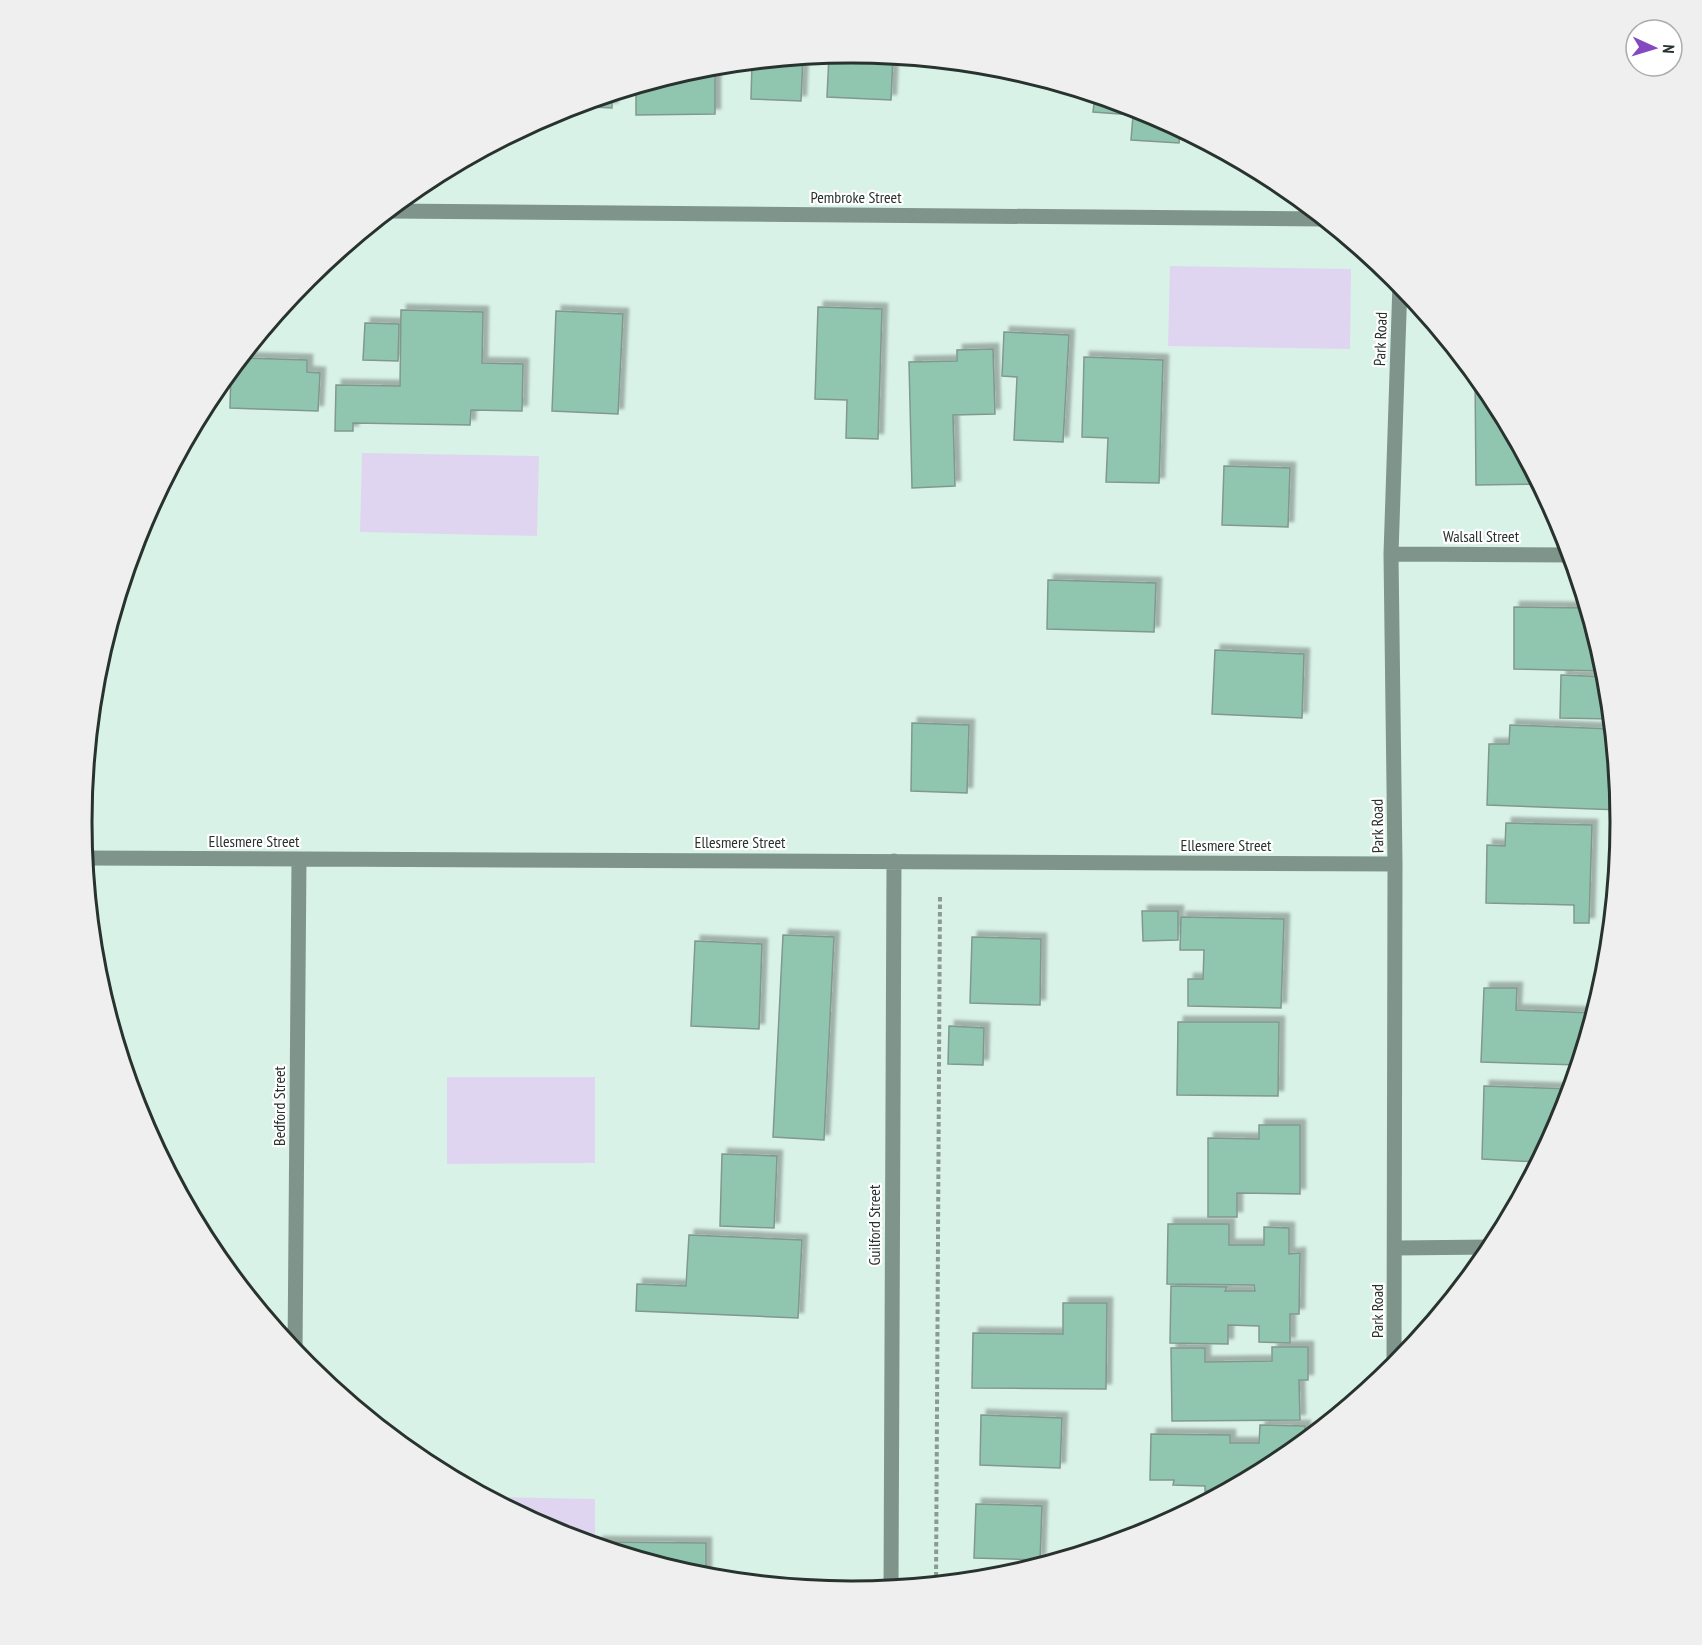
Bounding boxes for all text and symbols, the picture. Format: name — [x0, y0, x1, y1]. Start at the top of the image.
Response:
north arrow — [1624, 18, 1684, 78]
text: N — [1659, 44, 1679, 54]
street label: Pembroke Street — [810, 187, 902, 207]
street label: Park Road — [1369, 312, 1391, 366]
street label: Walsall Street — [1443, 526, 1520, 546]
street label: Park Road — [1367, 799, 1387, 853]
street label: Ellesmere Street — [209, 831, 300, 851]
street label: Ellesmere Street — [695, 832, 786, 852]
street label: Ellesmere Street — [1181, 835, 1272, 855]
street label: Bedford Street — [269, 1066, 289, 1146]
street label: Guilford Street — [864, 1184, 884, 1265]
street label: Park Road — [1367, 1284, 1387, 1338]

